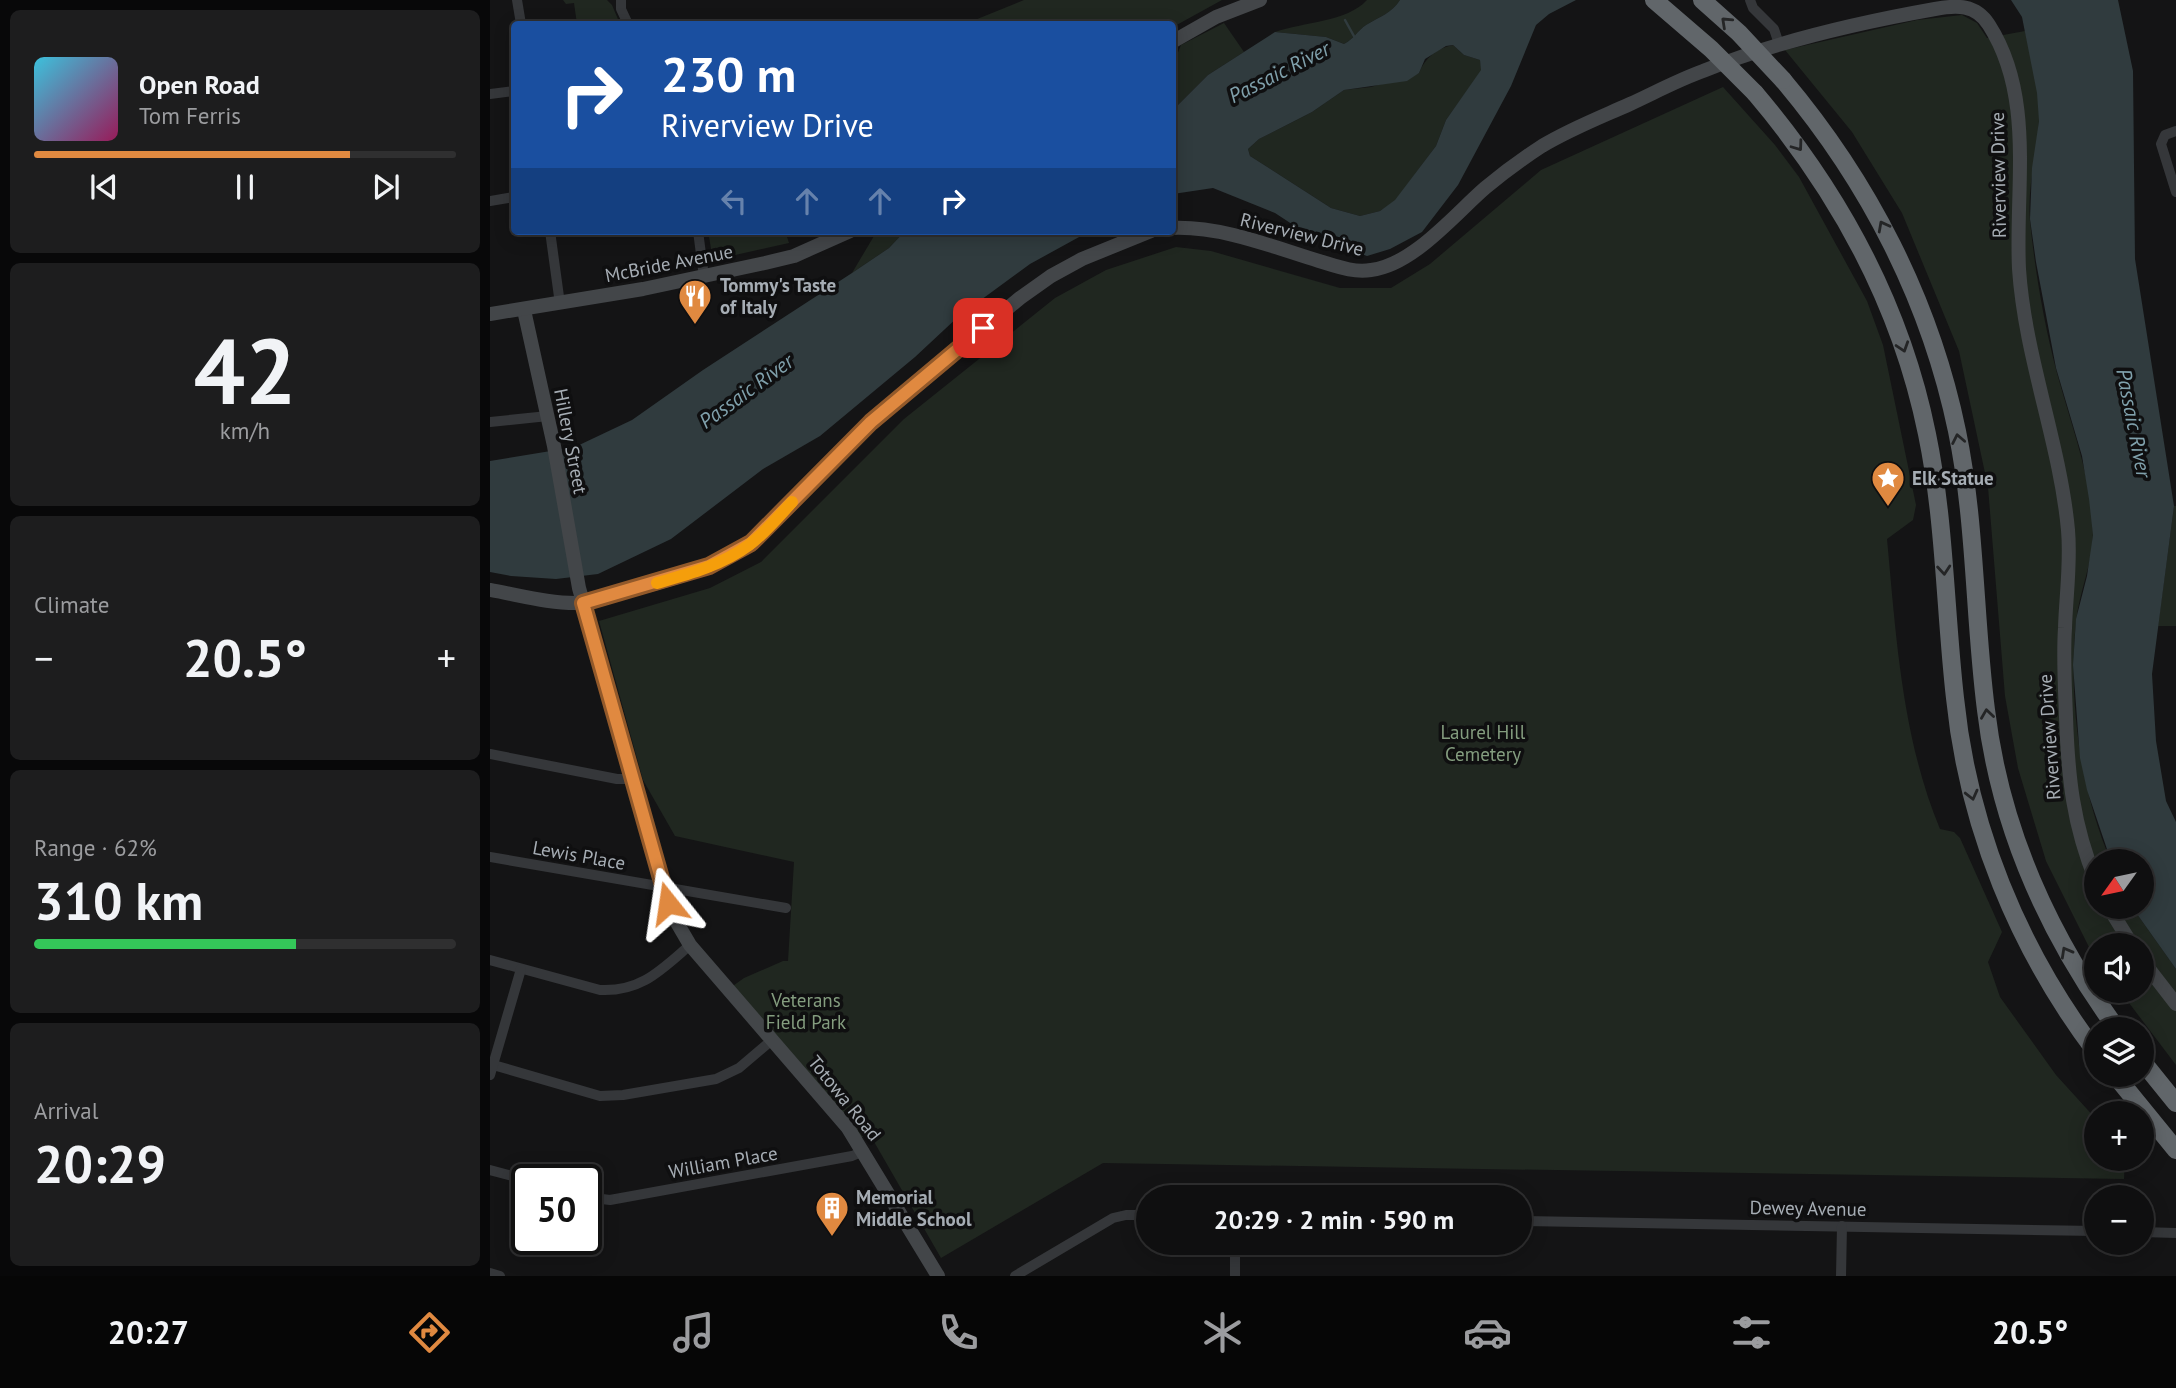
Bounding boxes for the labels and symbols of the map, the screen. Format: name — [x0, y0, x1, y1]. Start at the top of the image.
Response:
one-way arrow — [1721, 17, 1734, 30]
water label: Passaic River — [1224, 34, 1336, 109]
street label: Riverview Drive — [1985, 112, 2011, 238]
one-way arrow — [1789, 139, 1802, 151]
street label: Riverview Drive — [1238, 207, 1366, 261]
one-way arrow — [1878, 220, 1891, 233]
street label: McBride Avenue — [603, 239, 735, 287]
place label: Tommy's Taste of Italy — [720, 273, 836, 319]
restaurant icon: Tommy's Taste of Italy — [676, 277, 714, 326]
pin — [953, 298, 1013, 358]
one-way arrow — [1895, 340, 1909, 353]
water label: Passaic River — [693, 346, 800, 434]
water label: Passaic River — [2110, 366, 2158, 482]
street label: Hillery Street — [549, 386, 593, 496]
one-way arrow — [1951, 433, 1966, 445]
place icon: Elk Statue — [1869, 459, 1907, 508]
place label: Elk Statue — [1912, 466, 1994, 490]
one-way arrow — [1936, 565, 1951, 576]
street label: Riverview Drive — [2033, 673, 2065, 801]
one-way arrow — [1979, 708, 1994, 720]
park label: Laurel Hill Cemetery — [1441, 720, 1526, 766]
one-way arrow — [1964, 789, 1978, 801]
street label: Lewis Place — [531, 835, 627, 875]
north arrow — [2084, 849, 2154, 919]
position arrow — [631, 866, 705, 940]
one-way arrow — [2061, 946, 2074, 959]
park label: Veterans Field Park — [766, 988, 846, 1034]
street label: Totowa Road — [803, 1050, 887, 1146]
street label: William Place — [667, 1141, 779, 1183]
speed limit sign: 50 — [511, 1164, 602, 1255]
place label: Memorial Middle School — [856, 1185, 972, 1231]
building icon: Memorial Middle School — [813, 1189, 851, 1238]
street label: Dewey Avenue — [1749, 1195, 1867, 1221]

